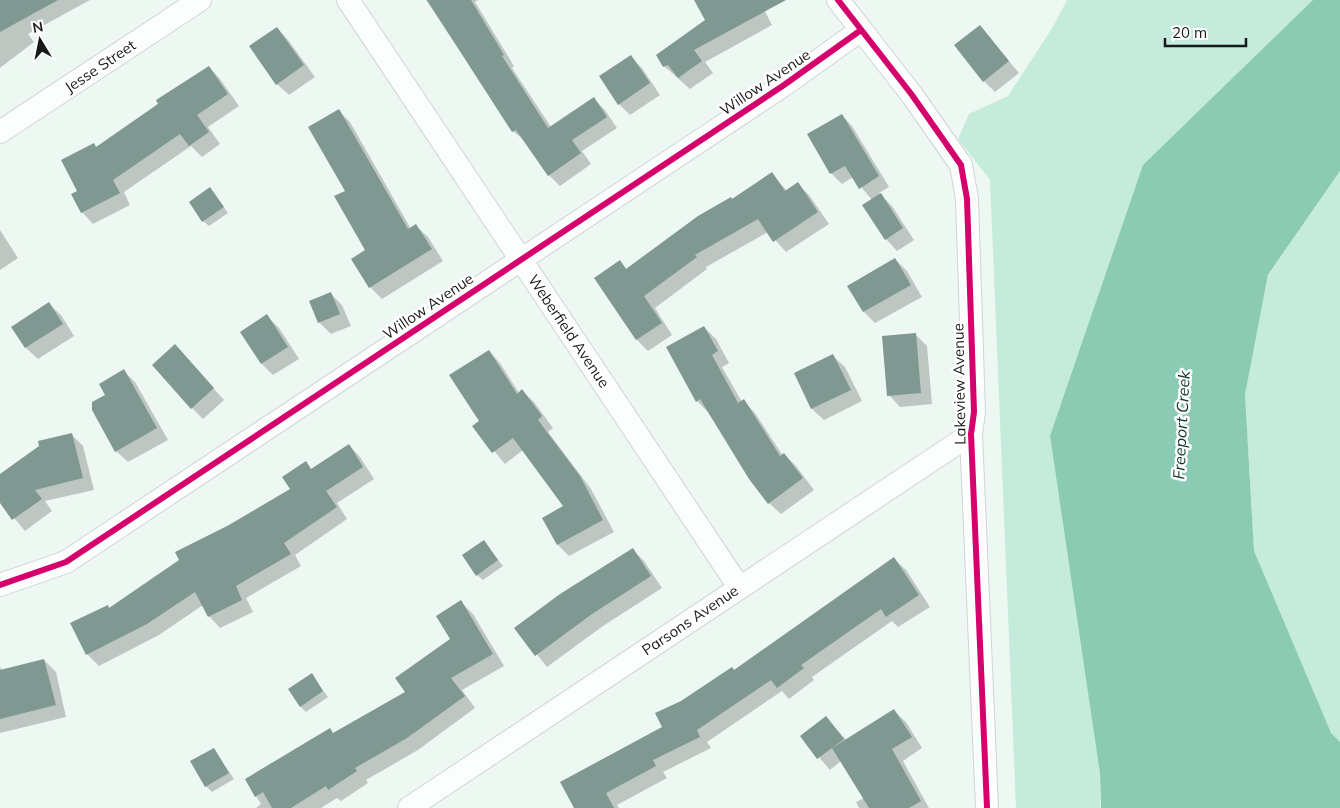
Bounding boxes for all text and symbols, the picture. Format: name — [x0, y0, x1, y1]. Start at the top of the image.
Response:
north arrow — [15, 15, 65, 65]
scale bar — [1165, 15, 1246, 47]
text: N — [31, 17, 45, 37]
text: 20 m — [1172, 23, 1207, 42]
street label: Jesse Street — [61, 35, 139, 97]
street label: Willow Avenue — [716, 45, 814, 119]
street label: Willow Avenue — [379, 269, 477, 343]
street label: Weberfield Avenue — [524, 271, 614, 391]
street label: Lakeview Avenue — [948, 323, 970, 445]
water label: Freeport Creek — [1168, 369, 1194, 480]
street label: Parsons Avenue — [638, 581, 742, 659]

